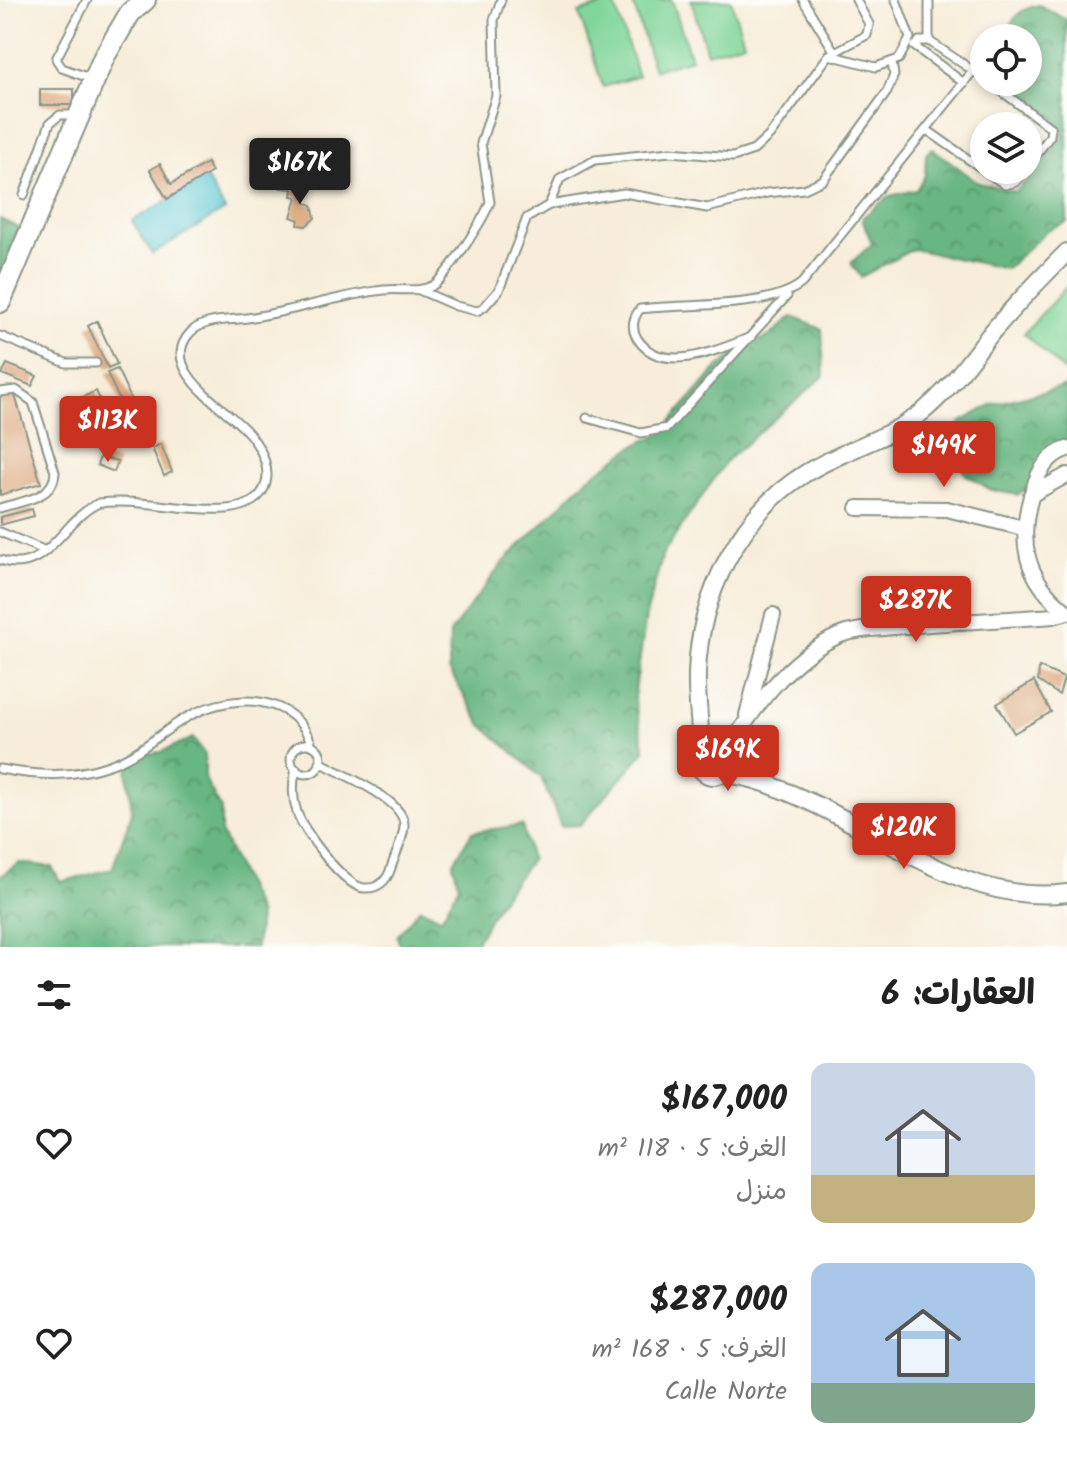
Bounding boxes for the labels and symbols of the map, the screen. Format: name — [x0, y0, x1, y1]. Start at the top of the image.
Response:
pin: $167K — [244, 138, 356, 206]
pin: $113K — [52, 396, 164, 464]
pin: $149K — [888, 421, 1000, 489]
pin: $287K — [860, 576, 972, 644]
pin: $169K — [672, 725, 784, 793]
pin: $120K — [848, 803, 960, 871]

